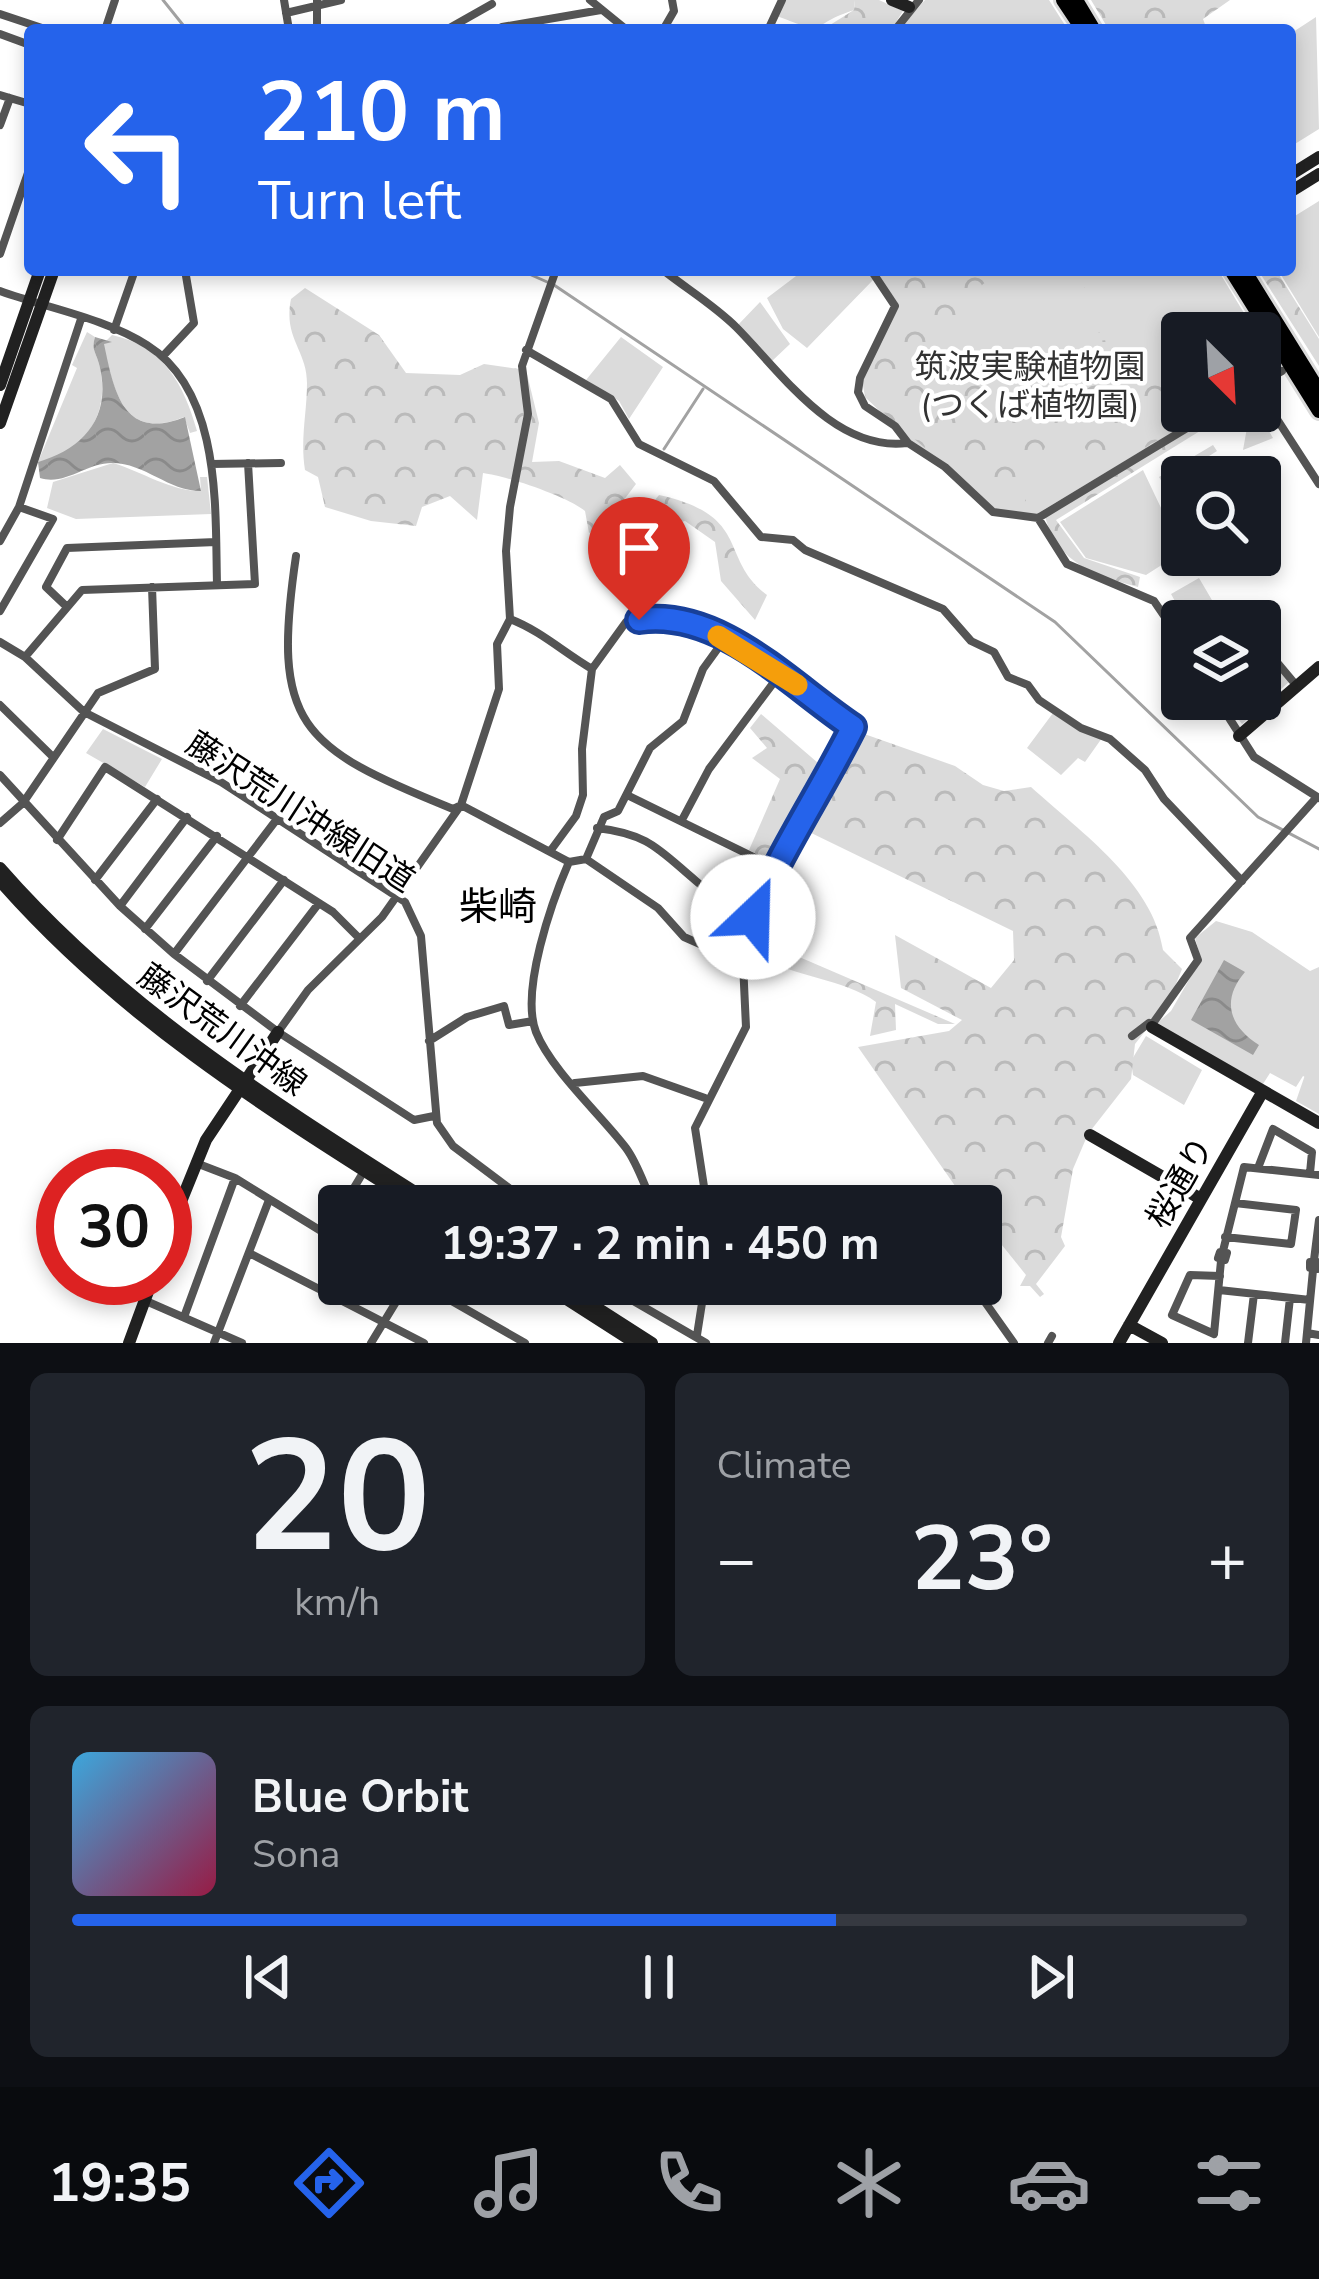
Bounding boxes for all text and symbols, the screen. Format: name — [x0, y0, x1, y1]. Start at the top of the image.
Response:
text: 210 m — [258, 55, 506, 170]
icon: left — [60, 72, 216, 228]
text: Turn left — [258, 164, 461, 238]
north arrow — [1161, 312, 1281, 432]
map controls — [1161, 312, 1281, 720]
park label: 筑波実験植物園 (つくば植物園) — [915, 345, 1146, 428]
button: search — [1161, 456, 1281, 576]
pin — [588, 497, 690, 620]
icon: arrive — [606, 515, 672, 581]
button: layers — [1161, 600, 1281, 720]
street label: 藤沢荒川沖線旧道 — [177, 721, 423, 903]
position arrow — [690, 854, 816, 980]
district label: 柴崎 — [459, 881, 537, 934]
street label: 藤沢荒川沖線 — [129, 954, 315, 1107]
street label: 桜通り — [1136, 1129, 1225, 1237]
speed limit sign: 30 — [36, 1149, 192, 1305]
text: 19:37 · 2 min · 450 m — [440, 1214, 880, 1275]
text: 20 — [244, 1391, 431, 1604]
text: Climate — [717, 1439, 852, 1492]
text: 23° — [911, 1498, 1053, 1621]
text: − — [717, 1515, 756, 1605]
text: + — [1207, 1515, 1247, 1605]
text: km/h — [294, 1576, 380, 1629]
text: Blue Orbit — [252, 1767, 469, 1828]
text: Sona — [252, 1828, 341, 1881]
icon: previous — [235, 1944, 301, 2010]
icon: pause — [626, 1944, 692, 2010]
icon: next — [1018, 1944, 1084, 2010]
icon: directions — [287, 2141, 371, 2225]
icon: music — [467, 2141, 551, 2225]
icon: phone — [647, 2141, 731, 2225]
icon: climate — [827, 2141, 911, 2225]
icon: car — [1007, 2141, 1091, 2225]
icon: filters — [1187, 2141, 1271, 2225]
text: 19:35 — [48, 2146, 191, 2220]

